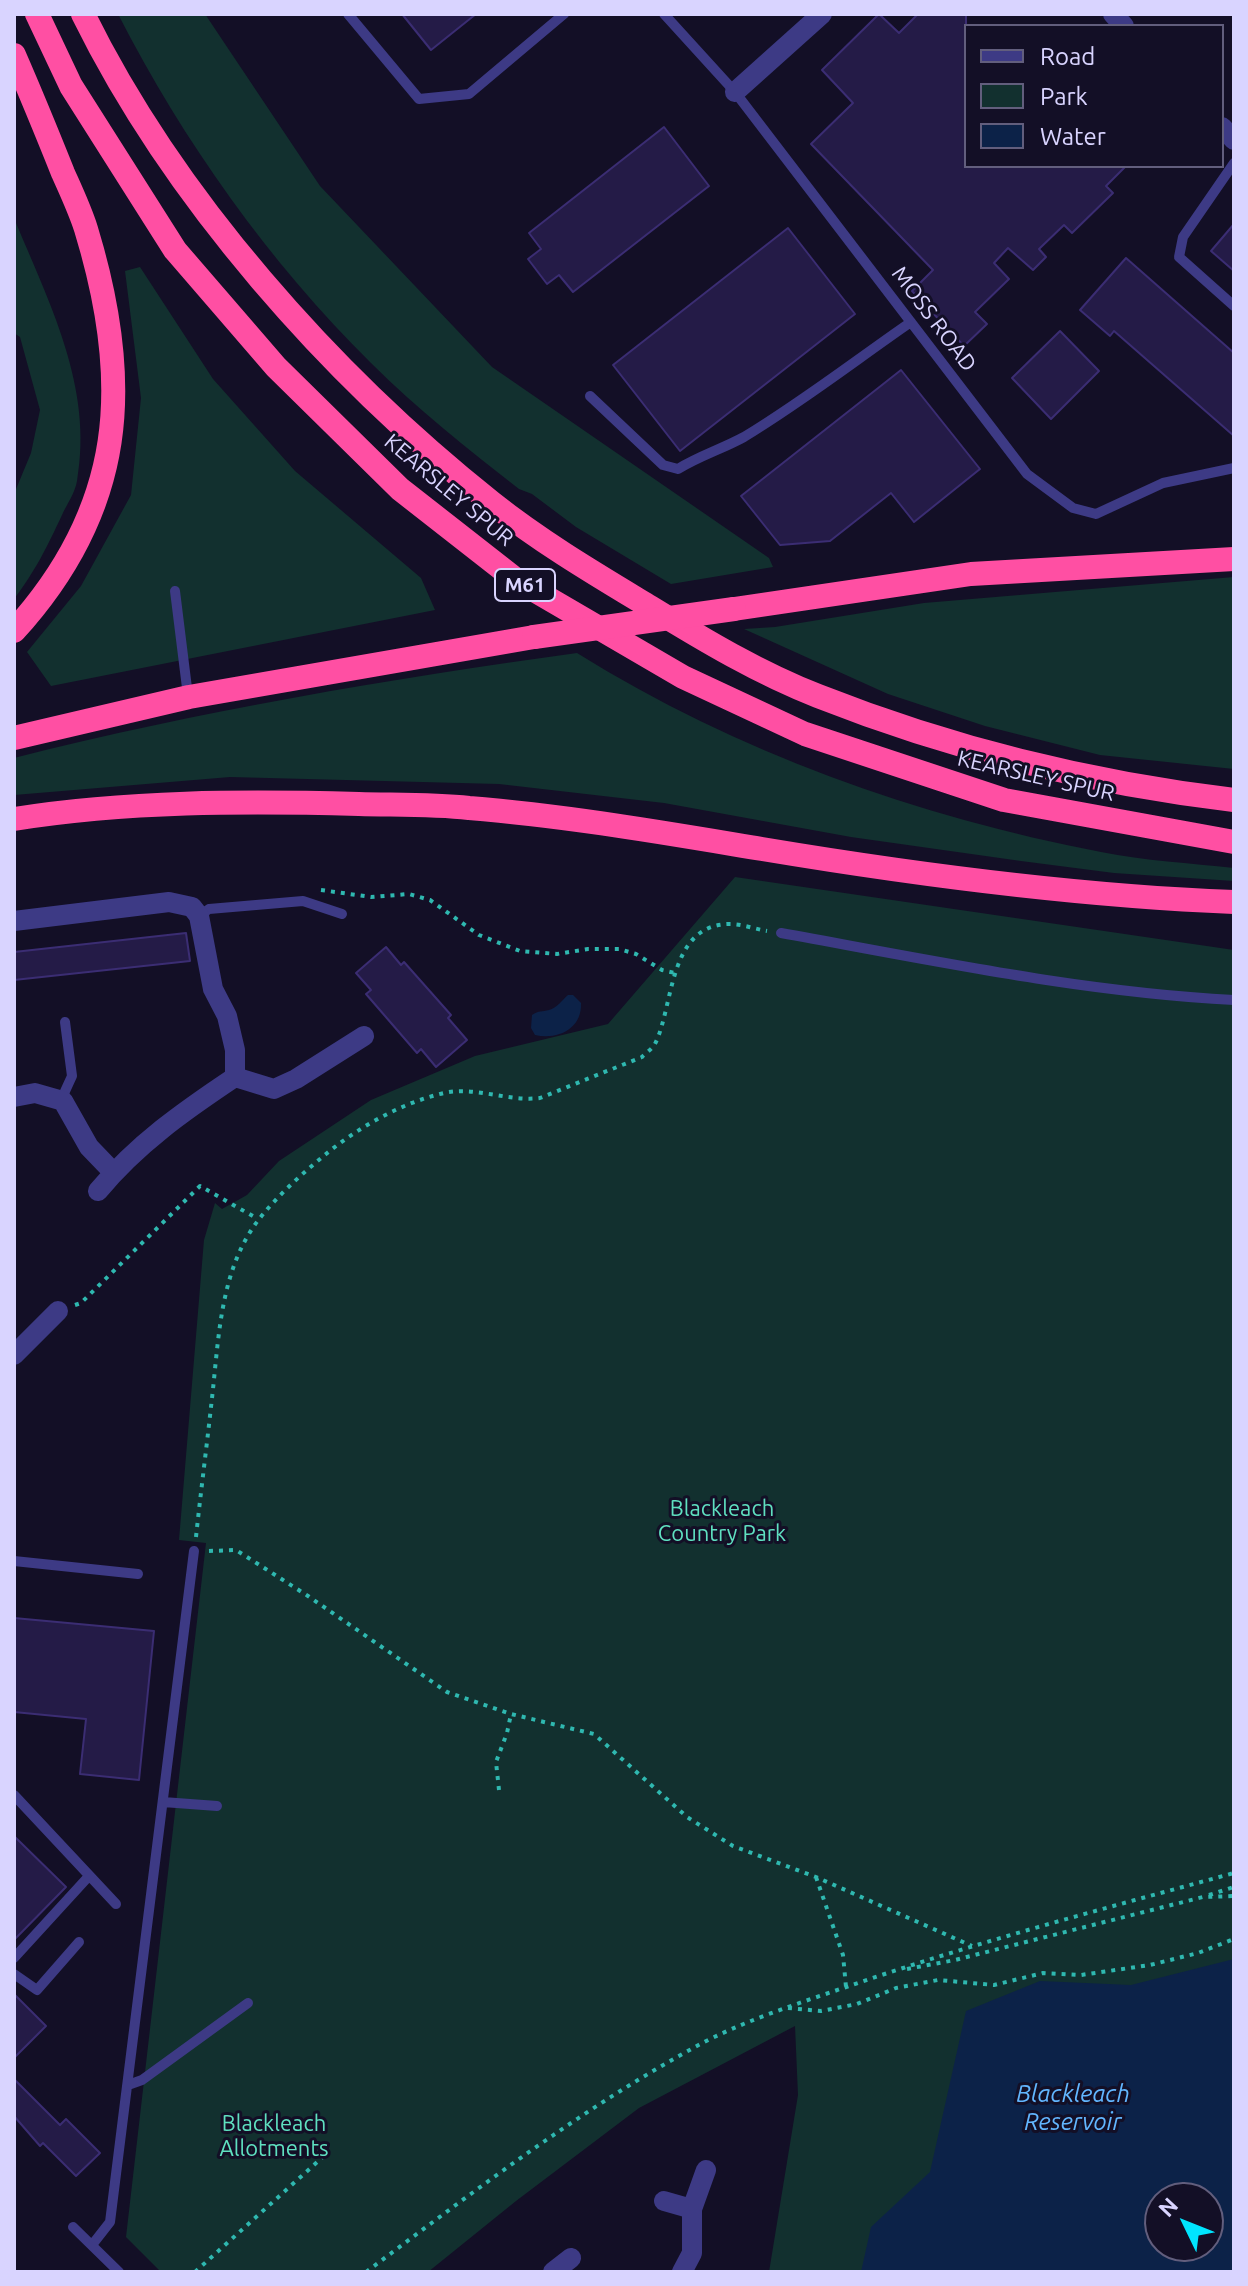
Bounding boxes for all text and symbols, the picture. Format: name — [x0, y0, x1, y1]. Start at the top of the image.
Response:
legend — [964, 24, 1224, 168]
text: Road — [1040, 43, 1095, 70]
text: Park — [1040, 83, 1088, 110]
text: Water — [1040, 123, 1106, 150]
street label: MOSS ROAD — [886, 261, 982, 377]
street label: KEARSLEY SPUR — [379, 428, 519, 552]
road number: M61 — [495, 569, 555, 601]
street label: KEARSLEY SPUR — [955, 745, 1117, 807]
park label: Blackleach Country Park — [658, 1496, 786, 1548]
water label: Blackleach Reservoir — [1016, 2080, 1130, 2136]
park label: Blackleach Allotments — [219, 2111, 329, 2162]
north arrow — [1144, 2182, 1224, 2262]
text: N — [1153, 2192, 1182, 2221]

